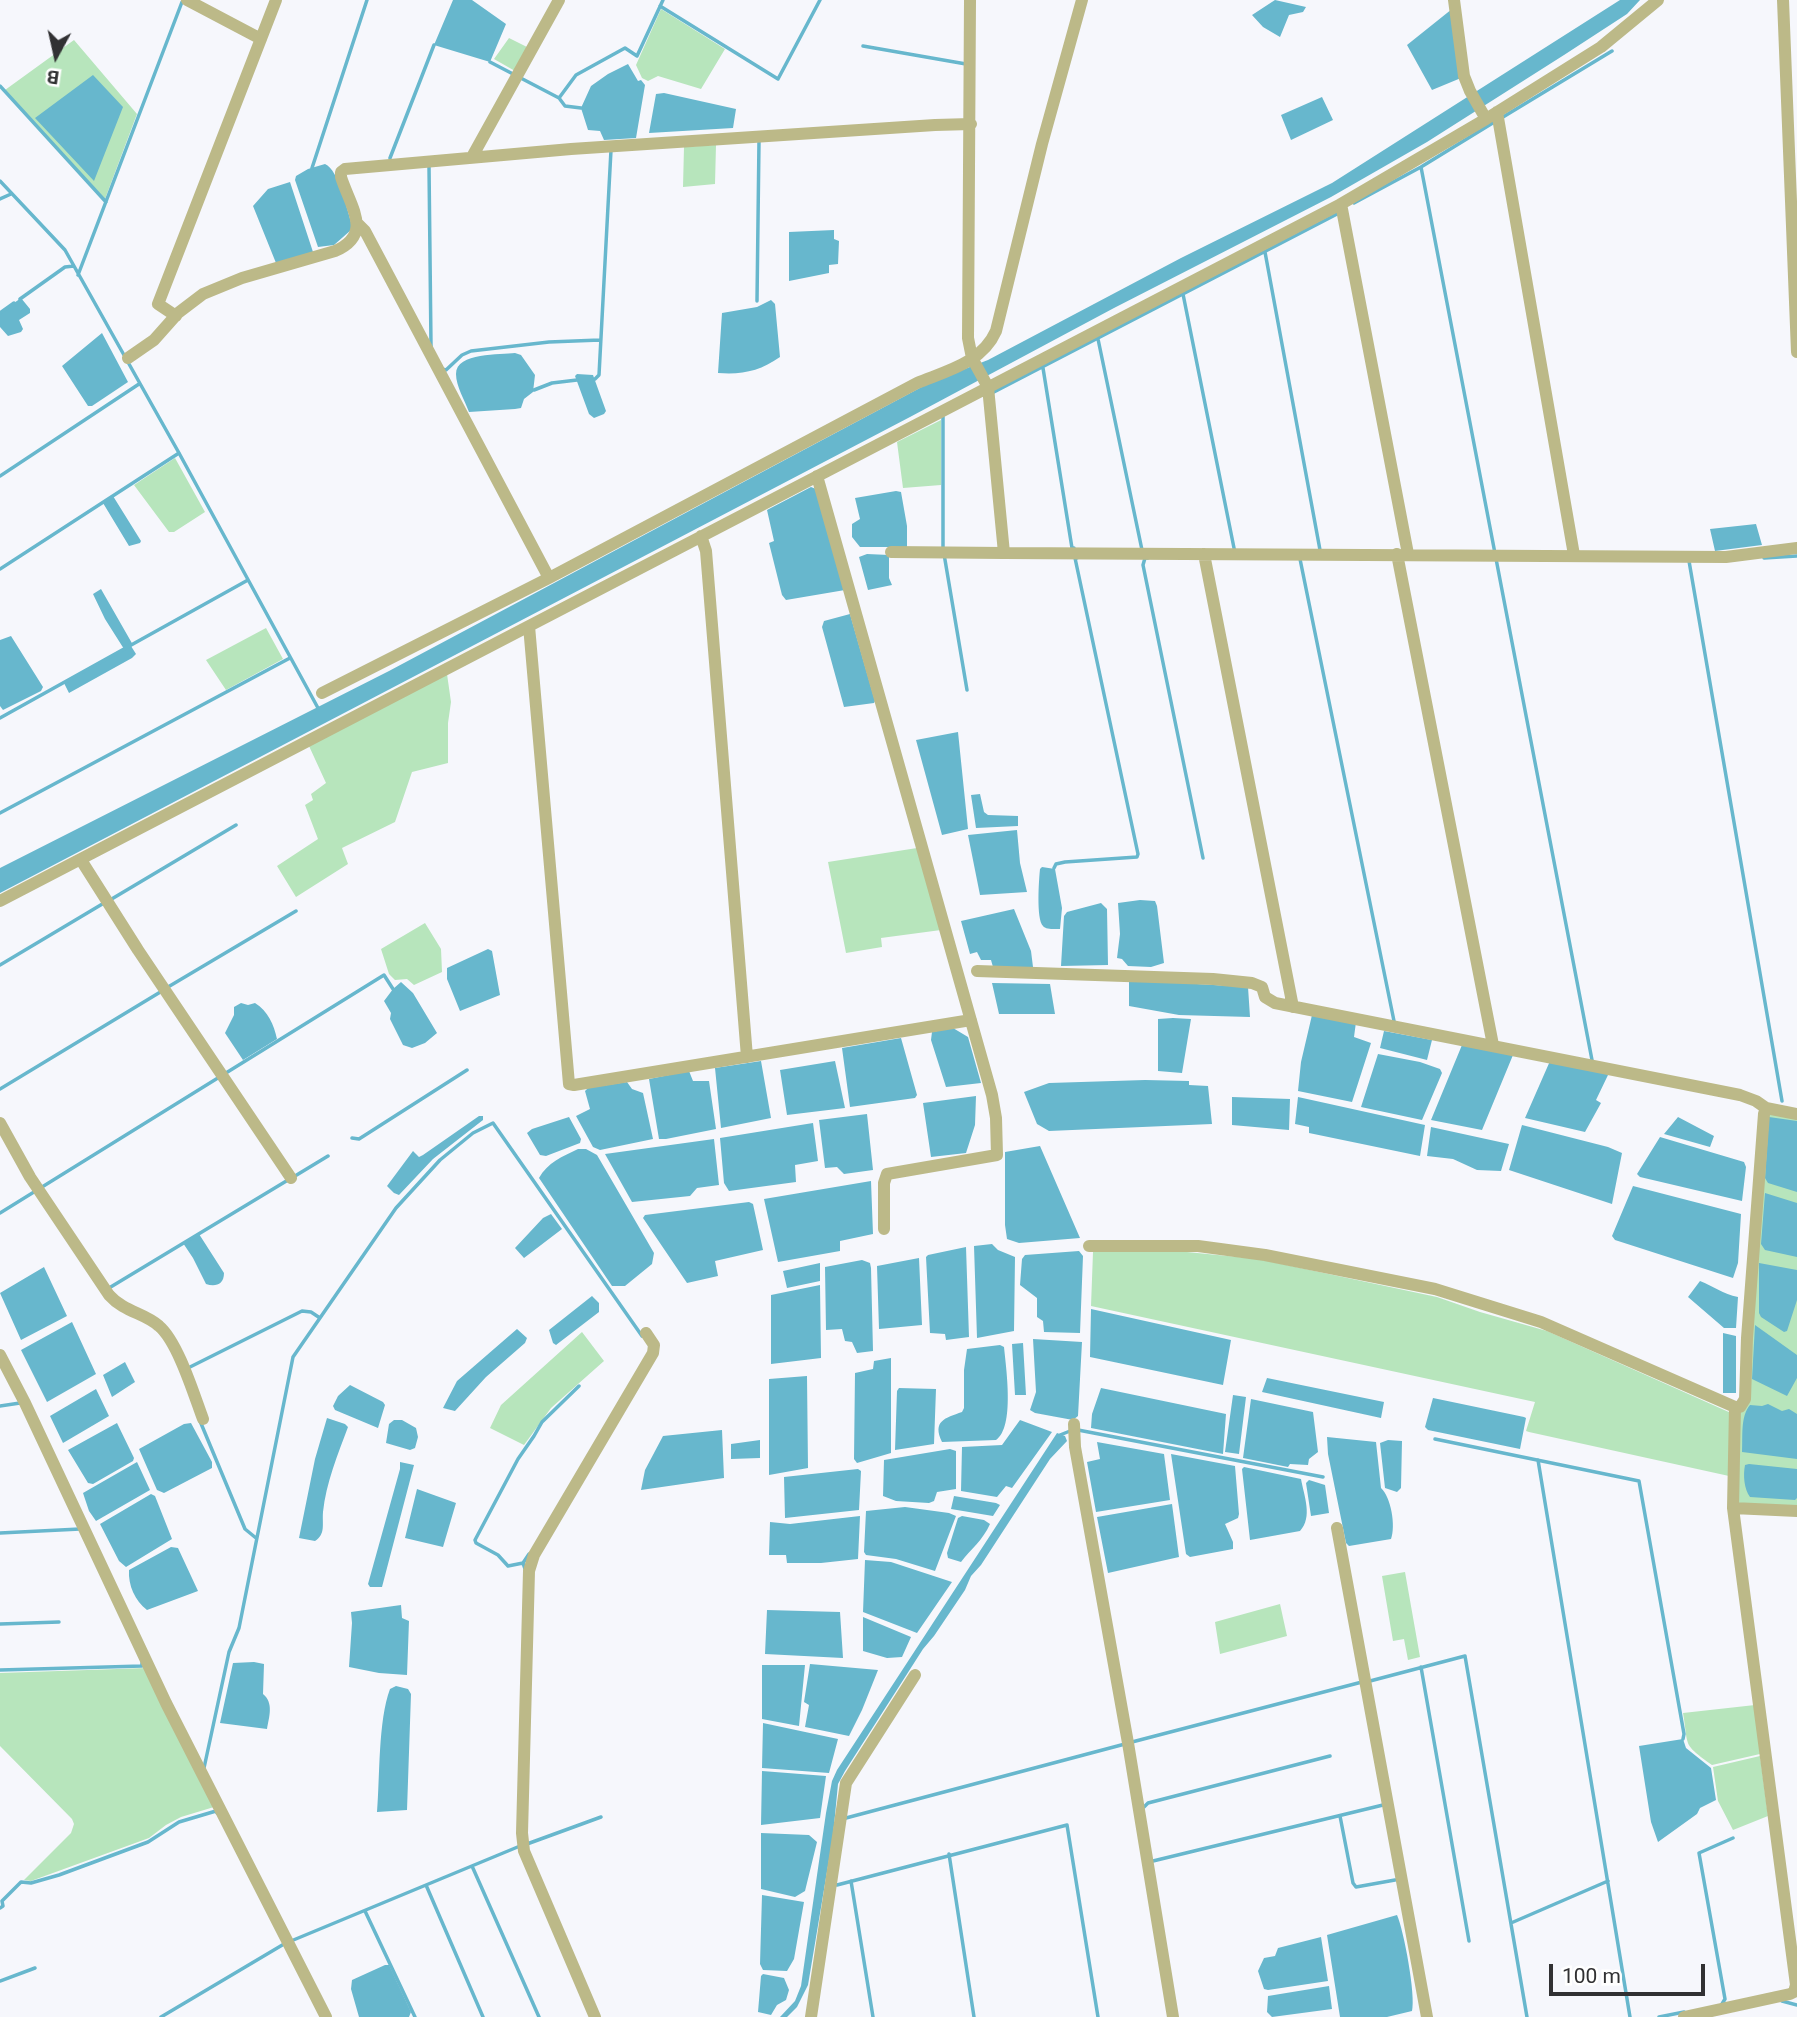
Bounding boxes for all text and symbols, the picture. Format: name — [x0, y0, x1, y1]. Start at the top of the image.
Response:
north arrow — [21, 21, 91, 91]
text: B — [45, 65, 61, 90]
scale bar — [1552, 1951, 1708, 1995]
text: 100 m — [1562, 1964, 1621, 1988]

